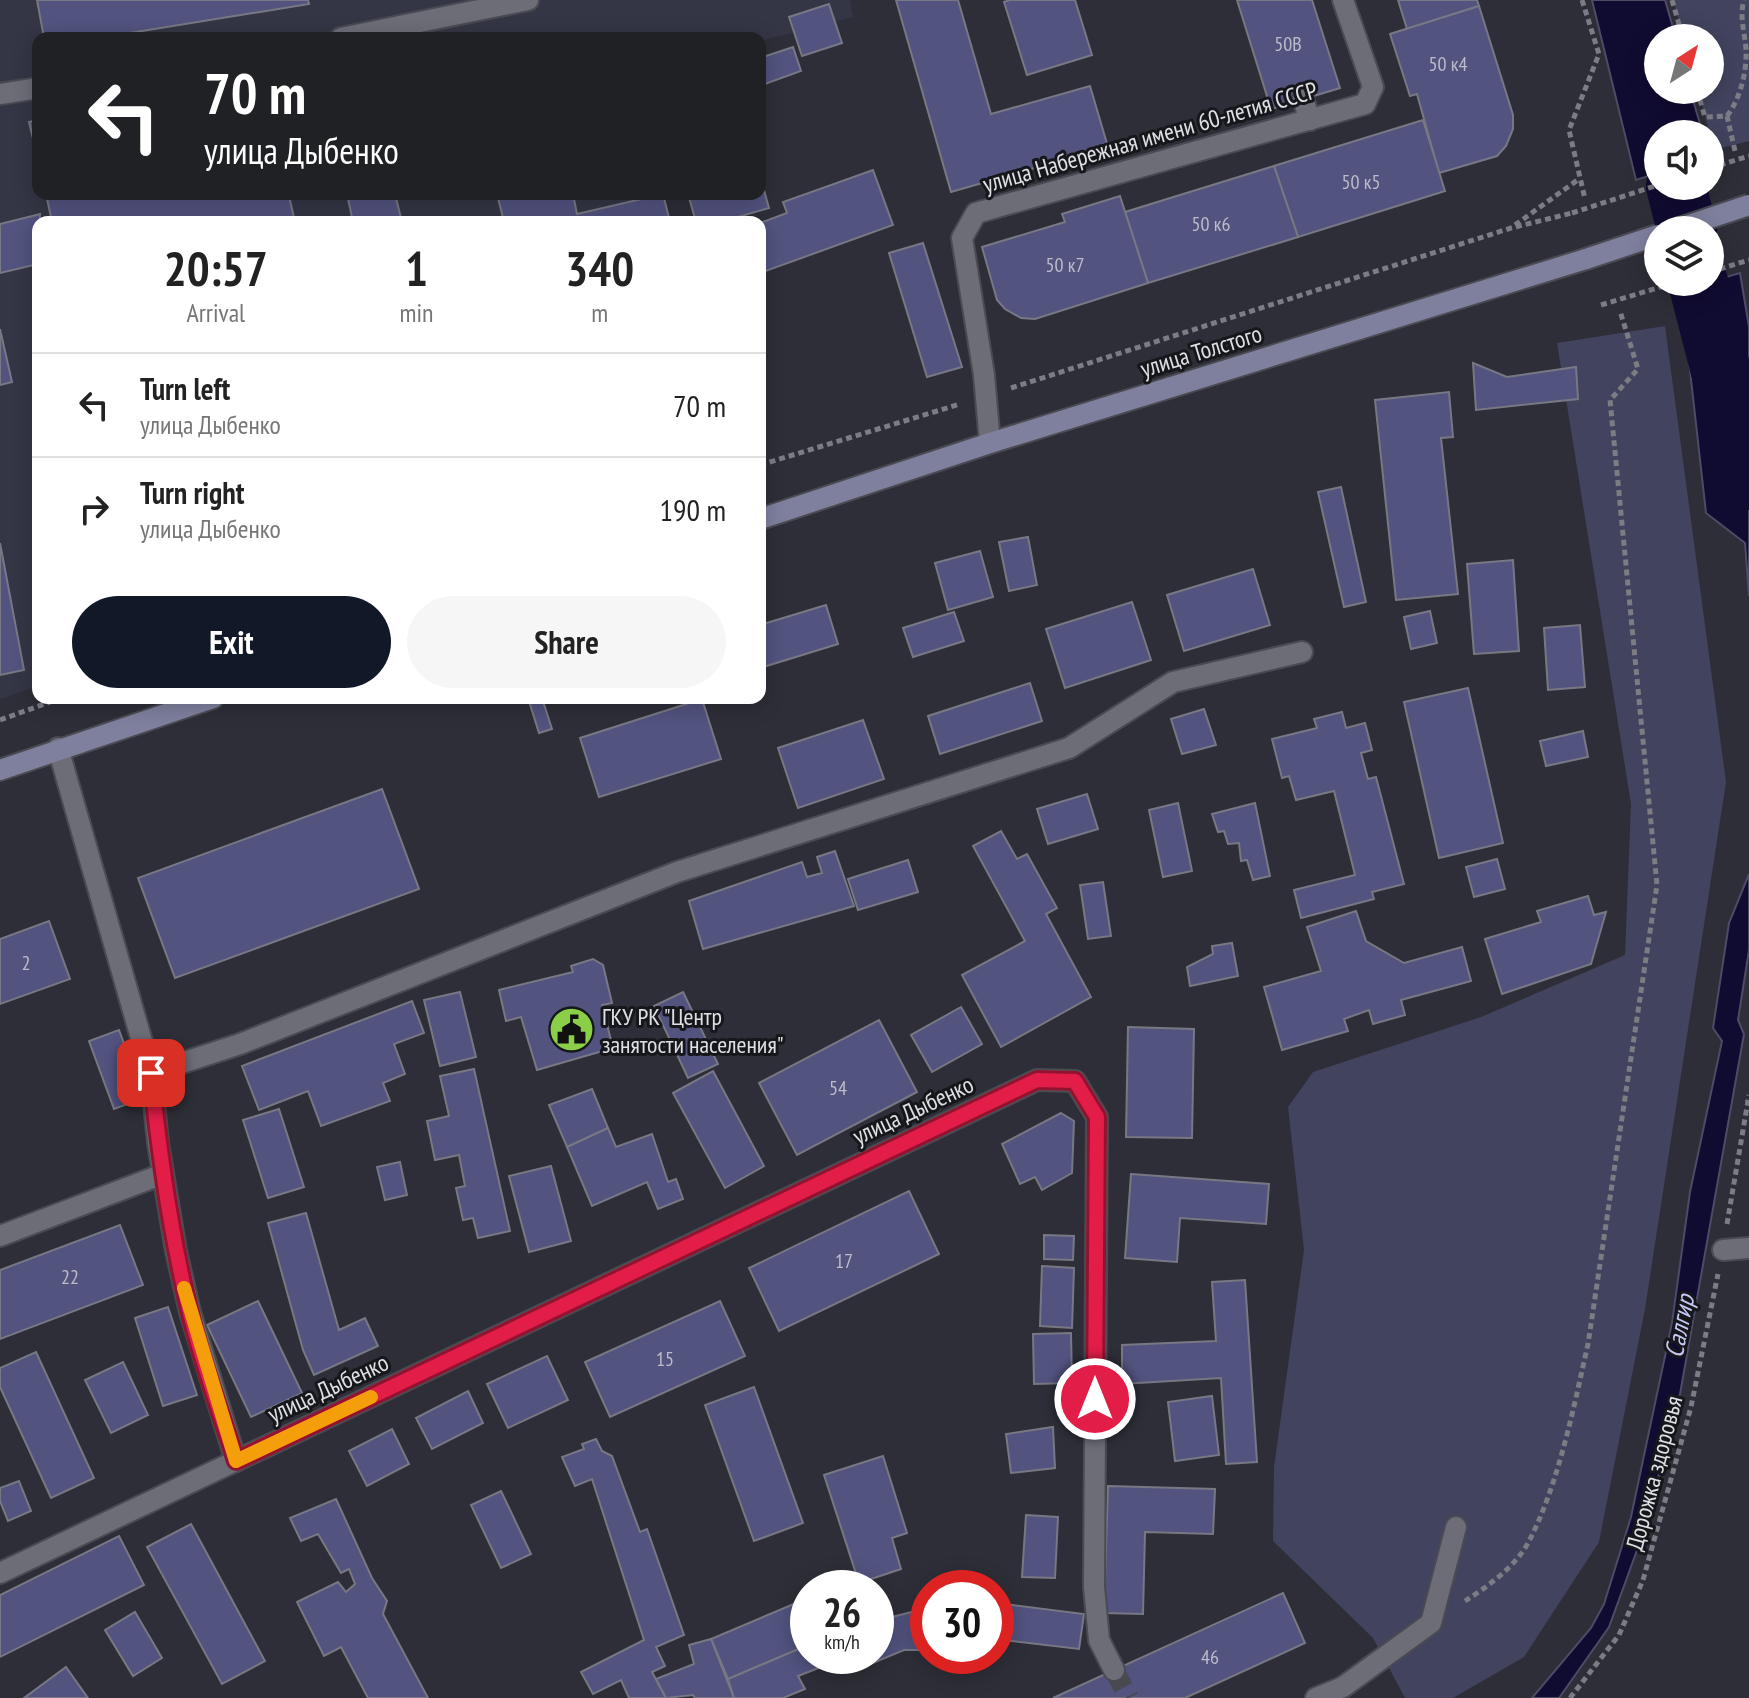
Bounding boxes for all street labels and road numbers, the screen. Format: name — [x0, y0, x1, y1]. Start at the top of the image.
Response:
street label: улица Набережная имени 60-летия СССР — [979, 74, 1321, 200]
street label: улица Толстого — [1137, 318, 1265, 384]
street label: улица Дыбенко — [848, 1068, 978, 1152]
street label: улица Дыбенко — [263, 1346, 393, 1430]
street label: Дорожка здоровья — [1618, 1392, 1690, 1554]

